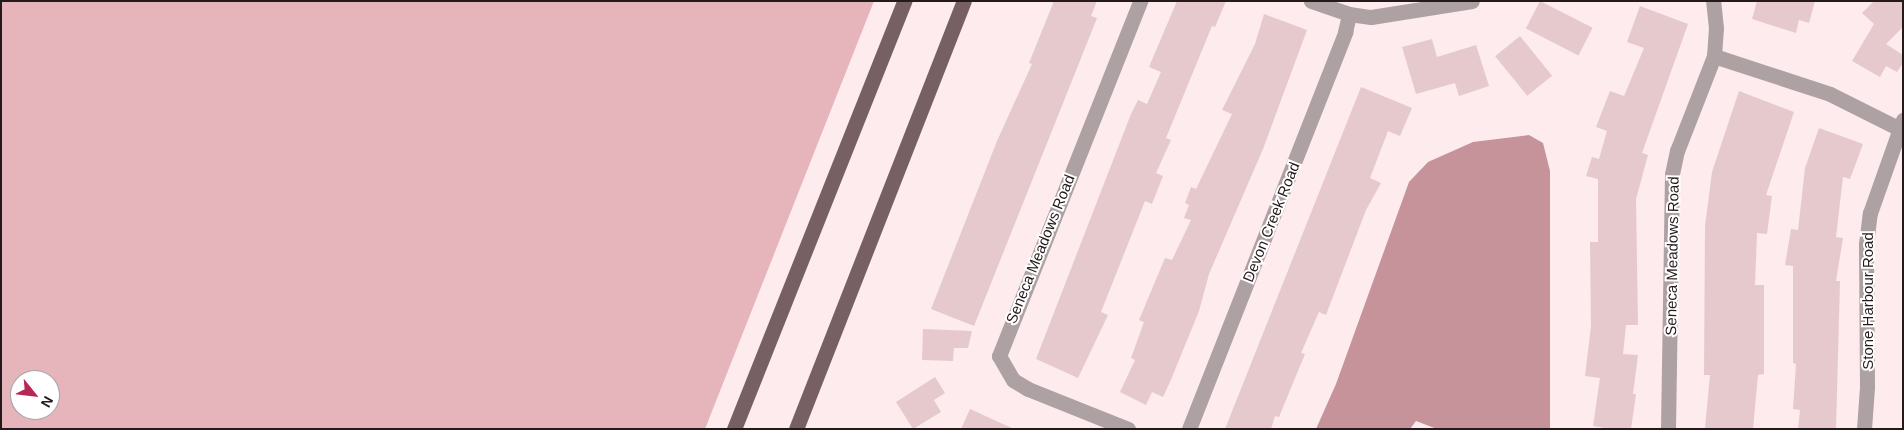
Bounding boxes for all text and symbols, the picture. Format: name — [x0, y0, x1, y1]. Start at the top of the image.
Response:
street label: Devon Creek Road — [1239, 159, 1303, 285]
street label: Seneca Meadows Road — [1002, 172, 1078, 326]
street label: Seneca Meadows Road — [1662, 176, 1682, 336]
street label: Stone Harbour Road — [1859, 232, 1877, 370]
north arrow — [10, 370, 60, 420]
text: N — [38, 393, 57, 410]

